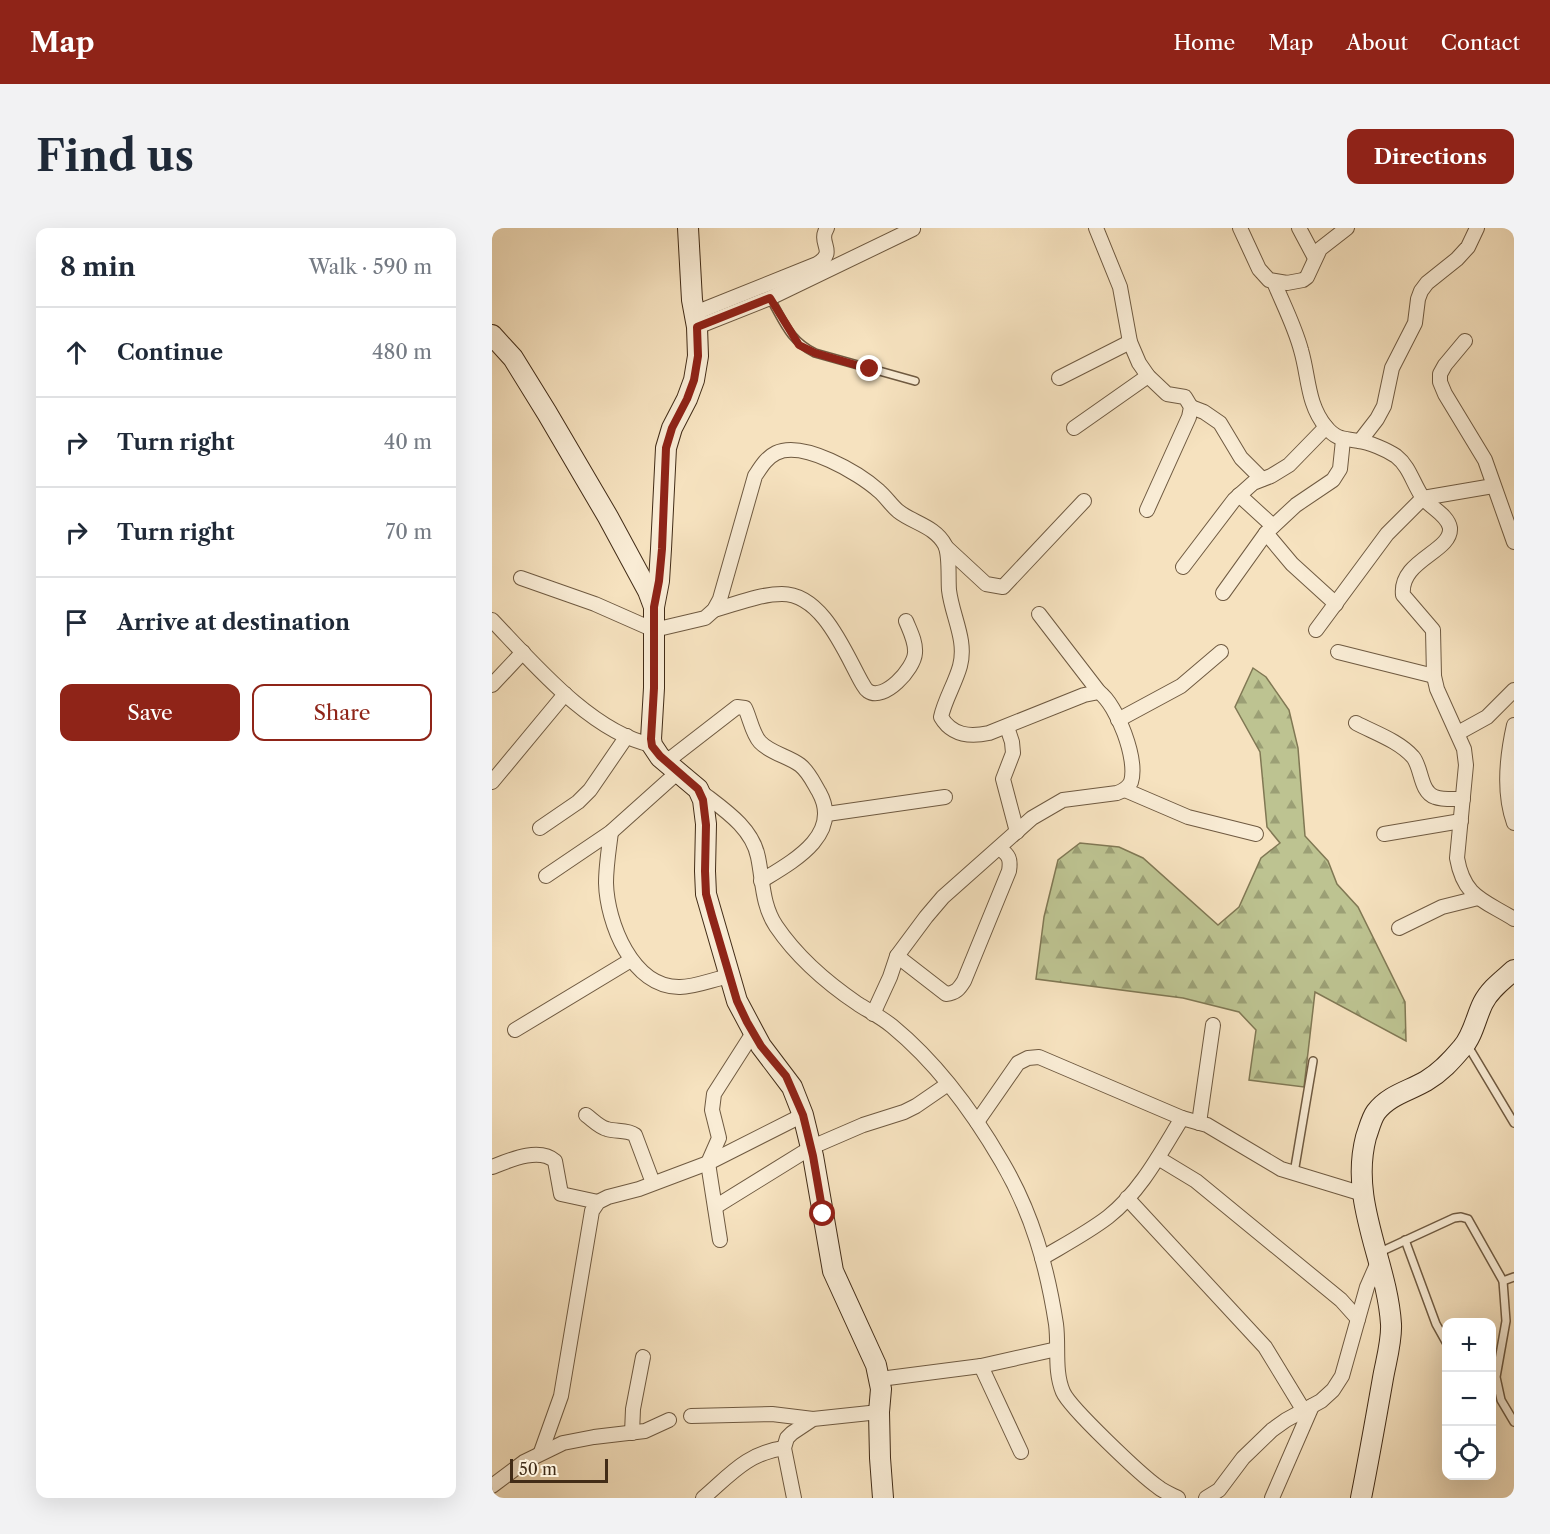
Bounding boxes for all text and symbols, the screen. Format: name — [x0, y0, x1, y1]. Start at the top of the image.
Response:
text: Map — [30, 25, 94, 59]
text: Home — [1174, 30, 1235, 55]
text: Map — [1268, 30, 1313, 55]
text: About — [1346, 30, 1408, 55]
text: Contact — [1441, 30, 1520, 55]
button: Directions — [1347, 129, 1514, 184]
text: Find us — [36, 130, 194, 182]
text: 8 min — [60, 251, 136, 283]
text: Walk · 590 m — [309, 255, 432, 279]
icon: ahead — [60, 336, 93, 369]
text: Continue — [117, 339, 223, 366]
text: 480 m — [372, 340, 432, 364]
route end — [856, 355, 882, 381]
icon: right — [60, 426, 93, 459]
text: Turn right — [117, 429, 235, 456]
text: 40 m — [384, 430, 432, 454]
icon: right — [60, 516, 93, 549]
text: Turn right — [117, 519, 235, 546]
text: 70 m — [386, 520, 432, 544]
icon: arrive — [60, 606, 93, 639]
text: Arrive at destination — [117, 609, 350, 636]
button: Save — [60, 684, 240, 741]
button: Share — [252, 684, 432, 741]
route start — [809, 1200, 835, 1226]
map controls — [1442, 1318, 1496, 1480]
button: + — [1442, 1318, 1496, 1372]
button: − — [1442, 1372, 1496, 1426]
button: locate — [1442, 1426, 1496, 1480]
scale bar — [510, 1456, 608, 1484]
text: 50 m — [519, 1459, 557, 1479]

